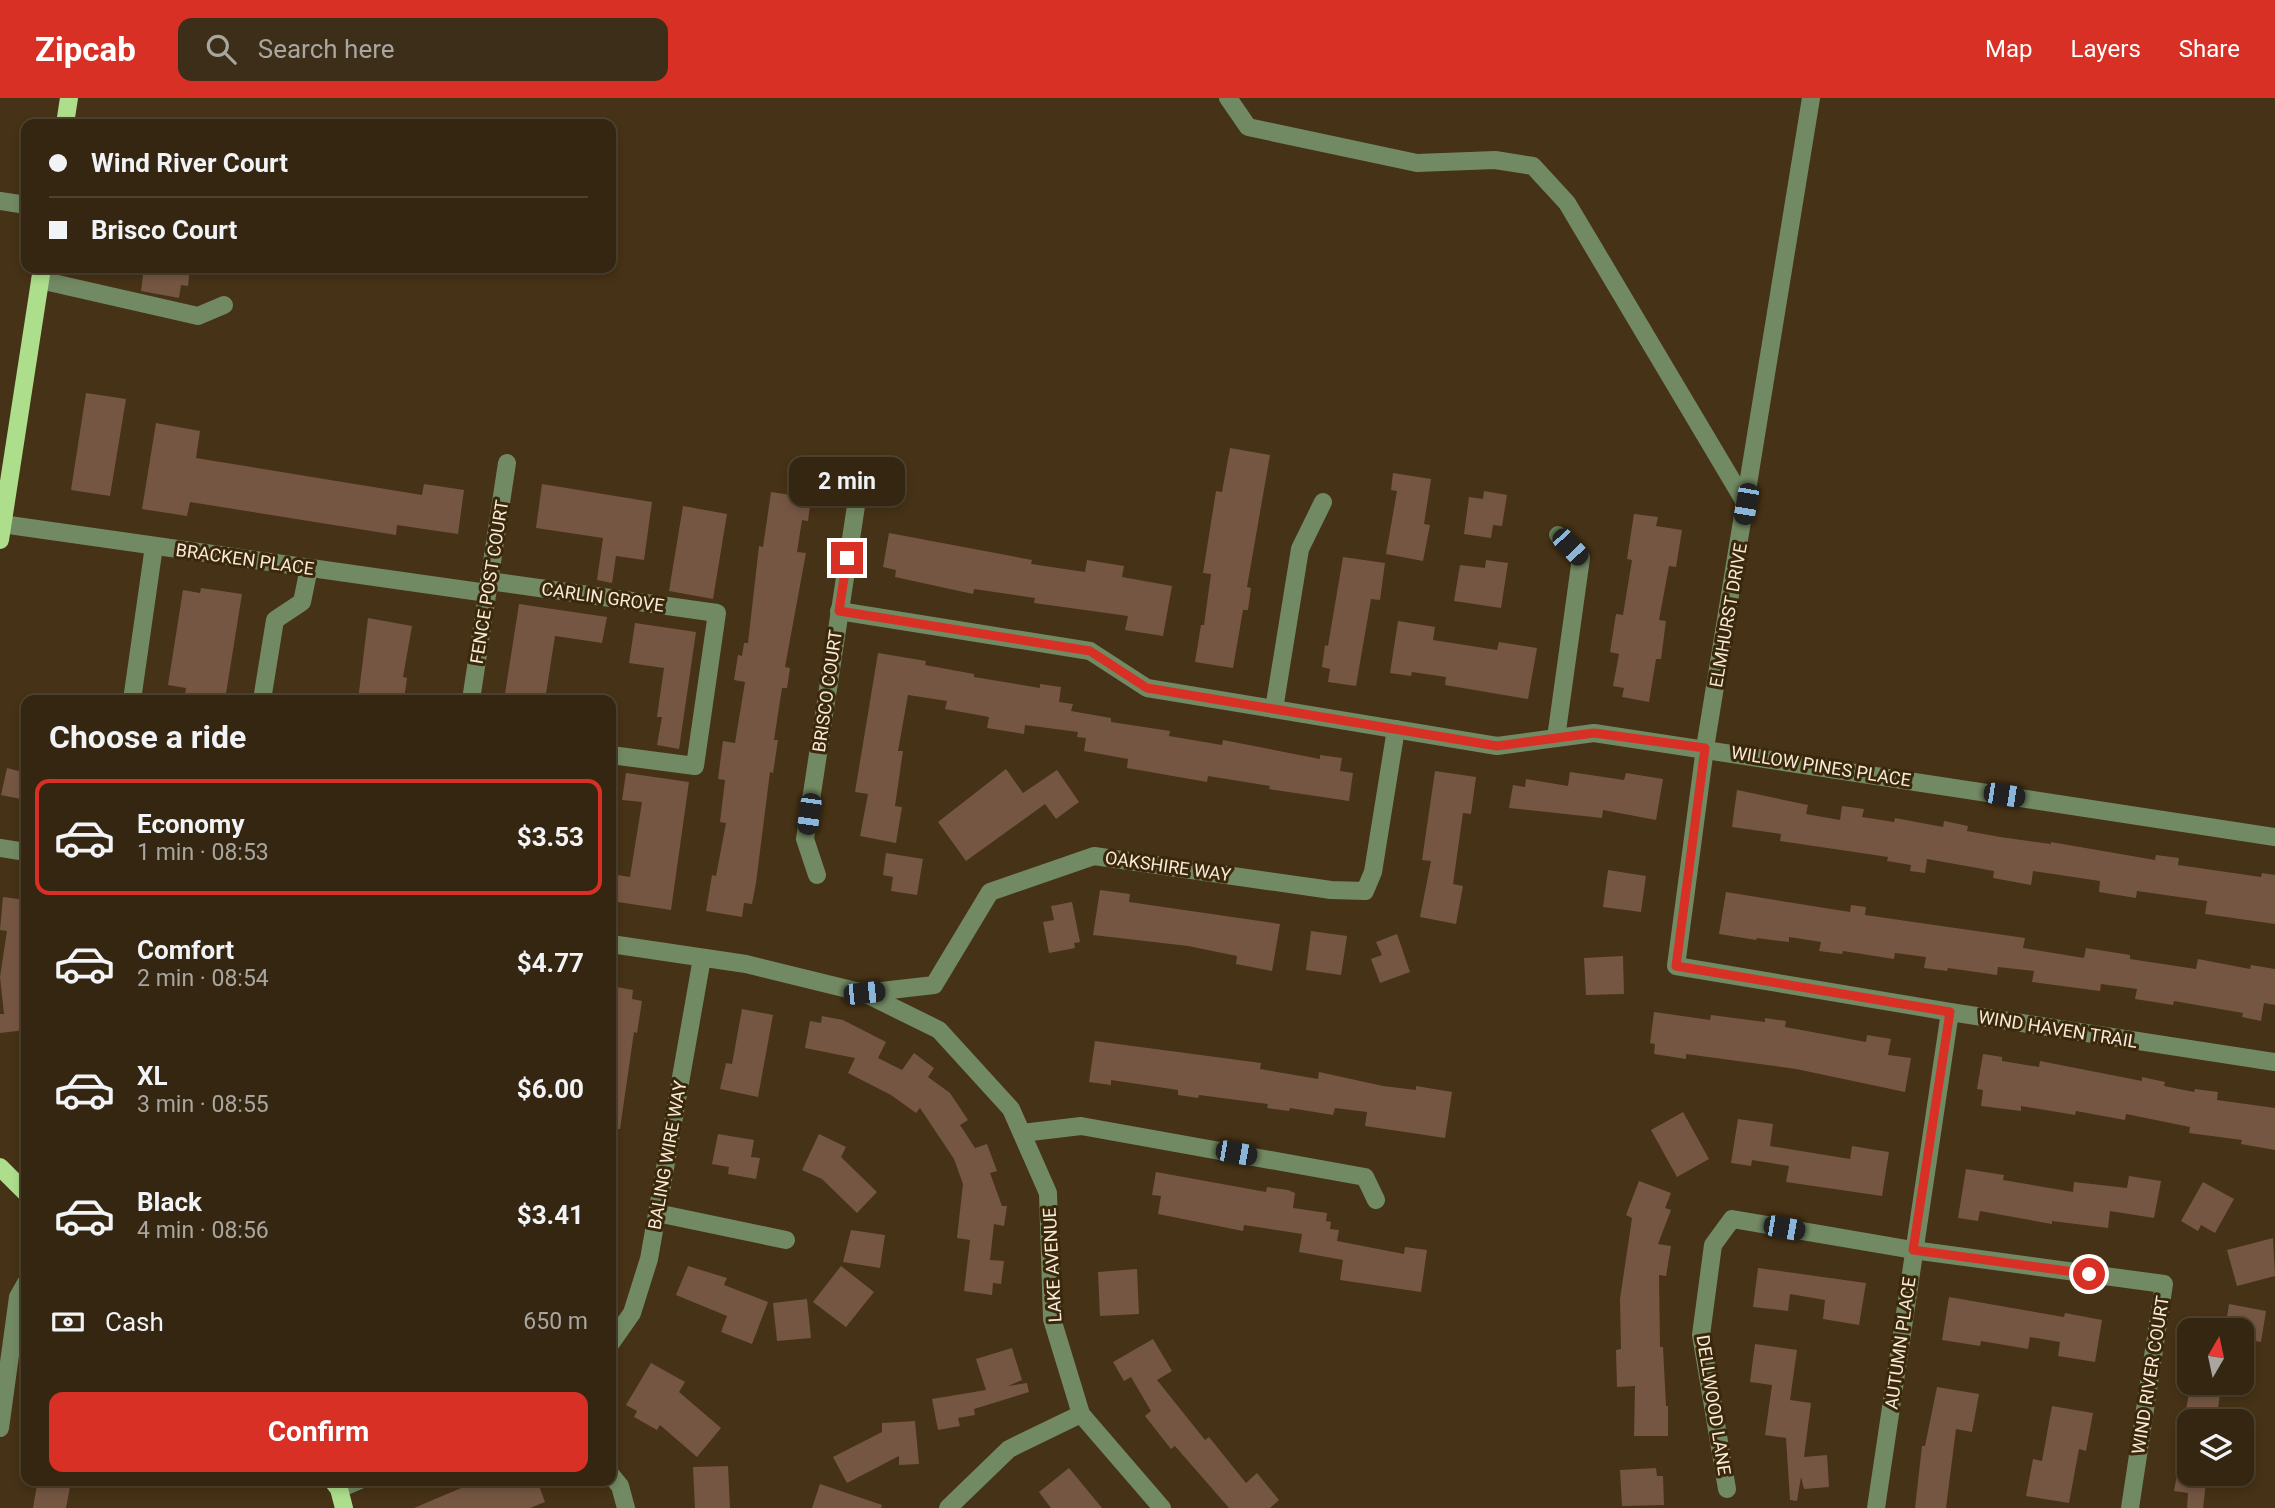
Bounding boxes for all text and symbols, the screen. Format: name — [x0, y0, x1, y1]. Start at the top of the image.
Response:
search box — [178, 18, 668, 81]
text: Zipcab — [35, 30, 136, 69]
icon: search — [202, 30, 240, 68]
text: Search here — [258, 34, 395, 64]
text: Map — [1985, 35, 2033, 63]
text: Layers — [2071, 35, 2141, 63]
text: Share — [2179, 35, 2240, 63]
text: Wind River Court — [91, 148, 288, 178]
text: Brisco Court — [91, 215, 237, 245]
callout: 2 min — [789, 456, 905, 505]
text: 2 min — [818, 468, 876, 495]
car — [1733, 481, 1760, 527]
street label: FENCE POST COURT — [466, 498, 512, 665]
car — [1548, 524, 1593, 570]
street label: BRACKEN PLACE — [175, 539, 315, 579]
street label: ELMHURST DRIVE — [1705, 541, 1751, 689]
route end — [831, 542, 863, 574]
street label: CARLIN GROVE — [540, 578, 666, 616]
street label: BRISCO COURT — [808, 628, 846, 754]
text: Choose a ride — [49, 718, 246, 756]
street label: WILLOW PINES PLACE — [1730, 741, 1912, 791]
car — [1982, 781, 2027, 809]
car — [796, 792, 823, 836]
icon: car — [53, 806, 116, 869]
text: Economy — [137, 809, 244, 839]
text: $3.53 — [517, 822, 584, 852]
text: 1 min · 08:53 — [137, 839, 269, 866]
street label: OAKSHIRE WAY — [1104, 847, 1232, 885]
icon: car — [53, 932, 116, 995]
text: Comfort — [137, 935, 234, 965]
text: $4.77 — [517, 948, 584, 978]
text: 2 min · 08:54 — [137, 965, 269, 992]
car — [843, 980, 886, 1006]
street label: WIND HAVEN TRAIL — [1977, 1006, 2139, 1052]
icon: car — [53, 1058, 116, 1121]
text: XL — [137, 1061, 168, 1091]
text: $6.00 — [517, 1074, 584, 1104]
street label: BALING WIRE WAY — [644, 1079, 690, 1231]
text: 3 min · 08:55 — [137, 1091, 269, 1118]
car — [1214, 1139, 1259, 1167]
icon: car — [53, 1184, 116, 1247]
text: Black — [137, 1187, 202, 1217]
text: $3.41 — [517, 1200, 584, 1230]
street label: LAKE AVENUE — [1039, 1207, 1065, 1323]
car — [1762, 1214, 1807, 1242]
text: 4 min · 08:56 — [137, 1217, 269, 1244]
route start — [2073, 1258, 2105, 1290]
street label: AUTUMN PLACE — [1880, 1275, 1920, 1411]
street label: WIND RIVER COURT — [2127, 1294, 2173, 1456]
icon: cash — [49, 1303, 87, 1341]
text: Cash — [105, 1307, 164, 1337]
text: 650 m — [523, 1308, 588, 1335]
north arrow — [2177, 1318, 2254, 1395]
map controls — [2177, 1318, 2254, 1486]
street label: DELLWOOD LANE — [1693, 1333, 1735, 1477]
button: Confirm — [49, 1392, 588, 1472]
button: layers — [2177, 1409, 2254, 1486]

